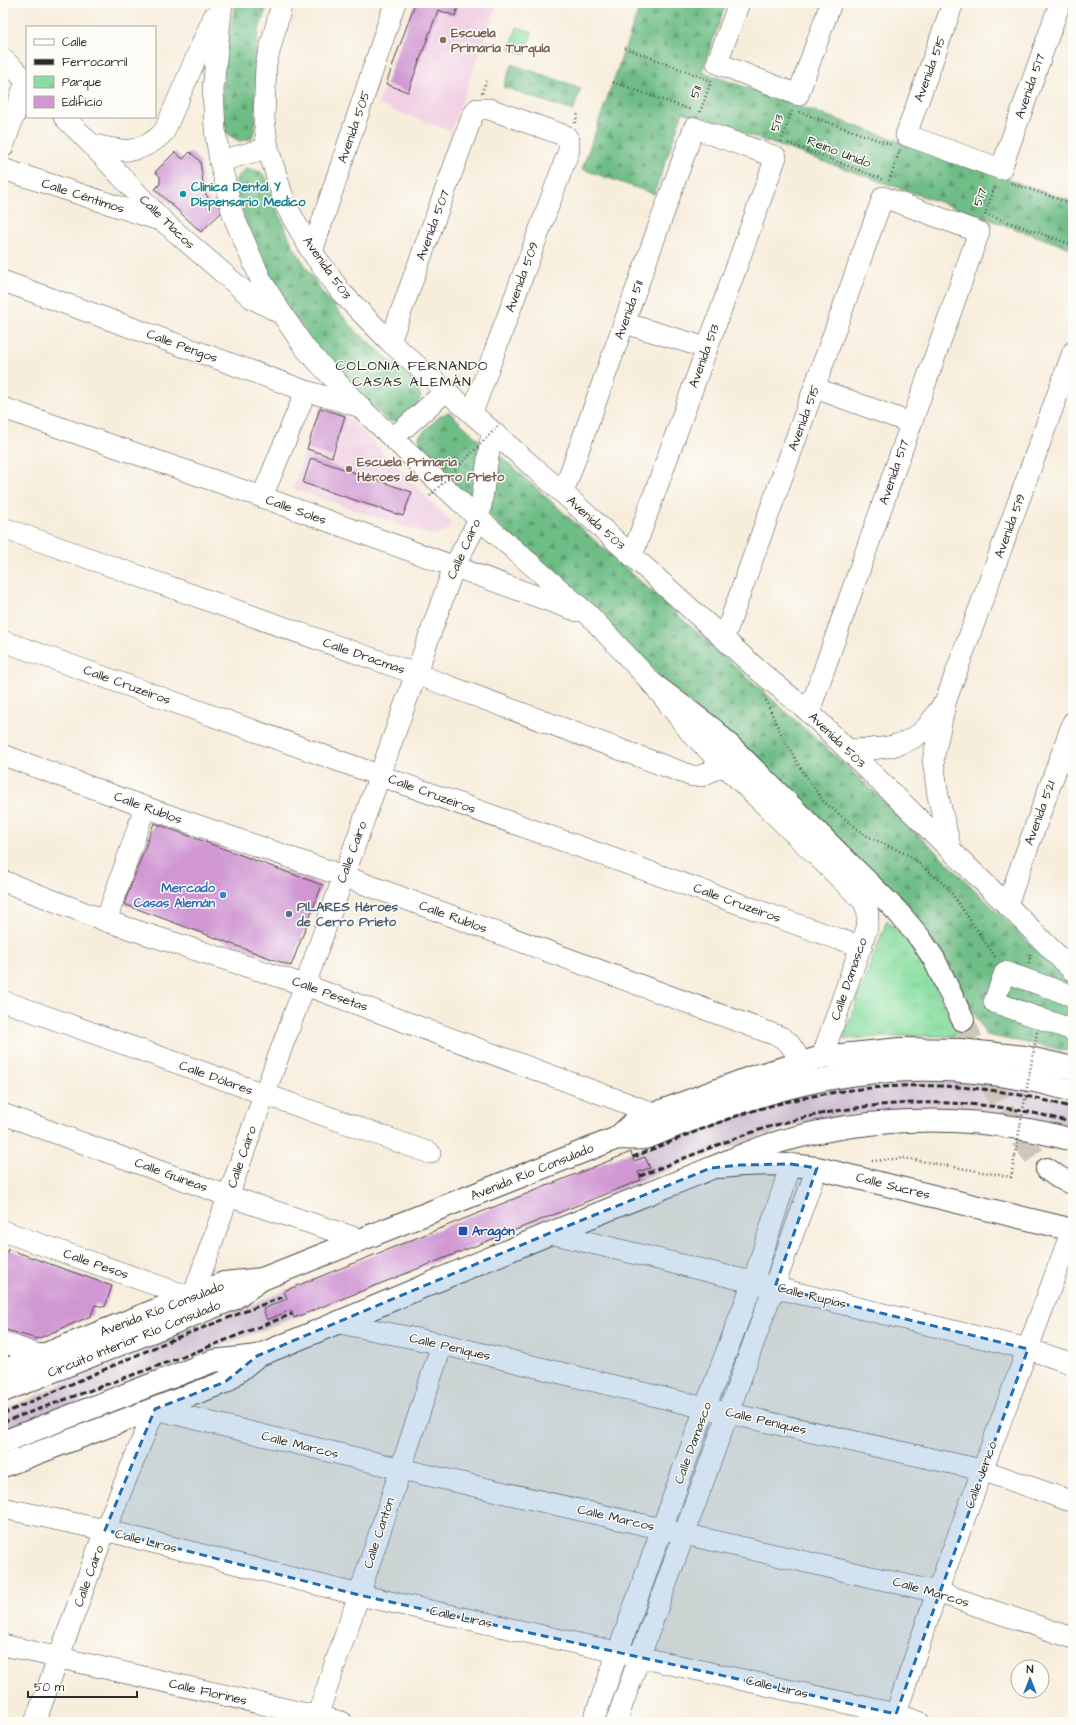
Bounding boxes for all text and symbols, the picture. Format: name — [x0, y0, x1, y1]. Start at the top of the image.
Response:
place label: Escuela Primaria Turquía — [451, 24, 550, 58]
legend — [26, 26, 156, 118]
street label: Avenida 515 — [910, 33, 950, 105]
text: Calle — [62, 34, 87, 51]
marker: Escuela Primaria Turquía — [438, 35, 448, 45]
street label: Avenida 517 — [1010, 51, 1050, 121]
text: Ferrocarril — [62, 54, 128, 71]
text: Parque — [62, 74, 102, 91]
street label: 511 — [685, 83, 707, 101]
street label: Avenida 505 — [333, 88, 375, 166]
text: Edificio — [62, 94, 102, 111]
street label: 513 — [766, 111, 789, 134]
street label: Reino Unido — [804, 132, 874, 173]
street label: Calle Céntimos — [39, 174, 127, 218]
place label: Clinica Dental Y Dispensario Medico — [191, 178, 306, 212]
street label: 517 — [968, 185, 992, 209]
street label: Avenida 507 — [412, 187, 454, 263]
marker: Clinica Dental Y Dispensario Medico — [178, 189, 188, 199]
street label: Calle Tlacos — [135, 191, 199, 253]
street label: Avenida 503 — [299, 233, 356, 303]
street label: Avenida 509 — [501, 239, 543, 315]
street label: Avenida 511 — [610, 278, 648, 342]
street label: Avenida 513 — [684, 321, 724, 390]
street label: Calle Pengos — [144, 325, 221, 368]
district label: COLONIA FERNANDO CASAS ALEMÁN — [336, 356, 488, 392]
street label: Avenida 515 — [784, 382, 824, 454]
street label: Avenida 517 — [874, 437, 914, 507]
place label: Escuela Primaria Héroes de Cerro Prieto — [357, 453, 505, 486]
marker: Escuela Primaria Héroes de Cerro Prieto — [344, 464, 354, 474]
street label: Calle Soles — [263, 491, 329, 529]
street label: Avenida 519 — [990, 491, 1030, 561]
street label: Avenida 503 — [563, 492, 629, 554]
street label: Calle Cairo — [443, 515, 486, 582]
street label: Calle Dracmas — [320, 634, 408, 679]
street label: Calle Cruzeiros — [81, 661, 174, 709]
street label: Avenida 503 — [804, 708, 870, 772]
street label: Calle Cruzeiros — [386, 770, 479, 818]
street label: Avenida 521 — [1020, 778, 1060, 848]
street label: Calle Rublos — [111, 787, 185, 829]
street label: Calle Cairo — [333, 818, 372, 885]
place label: Mercado Casas Alemán — [134, 879, 216, 912]
street label: Calle Cruzeiros — [691, 879, 784, 927]
marker: Mercado Casas Alemán — [218, 890, 228, 900]
street label: Calle Rublos — [416, 896, 490, 938]
place label: PILARES Héroes de Cerro Prieto — [296, 898, 399, 931]
marker: PILARES Héroes de Cerro Prieto — [284, 909, 294, 919]
street label: Calle Damasco — [826, 935, 872, 1023]
street label: Calle Pesetas — [290, 972, 371, 1016]
street label: Calle Dólares — [177, 1056, 256, 1100]
street label: Calle Cairo — [223, 1123, 261, 1190]
street label: Avenida Río Consulado — [468, 1139, 597, 1205]
street label: Calle Guineas — [132, 1153, 210, 1197]
street label: Calle Sucres — [854, 1168, 933, 1204]
place label: Aragón — [472, 1222, 515, 1242]
marker: Aragón — [457, 1225, 469, 1237]
street label: Calle Pesos — [61, 1244, 131, 1284]
street label: Avenida Río Consulado — [97, 1277, 227, 1341]
street label: Calle Rupias — [776, 1279, 849, 1313]
street label: Circuito Interior Río Consulado — [45, 1296, 224, 1382]
street label: Calle Peniques — [408, 1329, 493, 1365]
street label: Calle Damasco — [670, 1399, 716, 1486]
street label: Calle Peniques — [724, 1403, 809, 1439]
street label: Calle Marcos — [260, 1427, 341, 1463]
street label: Calle Jericó — [960, 1438, 1002, 1511]
street label: Calle Cantón — [359, 1495, 399, 1571]
street label: Calle Marcos — [576, 1500, 657, 1536]
street label: Calle Liras — [113, 1525, 179, 1558]
street label: Calle Cairo — [70, 1542, 109, 1609]
street label: Calle Marcos — [891, 1572, 972, 1612]
street label: Calle Liras — [428, 1602, 494, 1632]
north arrow — [1010, 1659, 1050, 1699]
text: N — [1027, 1662, 1034, 1677]
street label: Calle Liras — [744, 1671, 810, 1703]
scale bar — [28, 1673, 137, 1699]
street label: Calle Florines — [167, 1674, 249, 1710]
text: 50 m — [34, 1679, 65, 1696]

